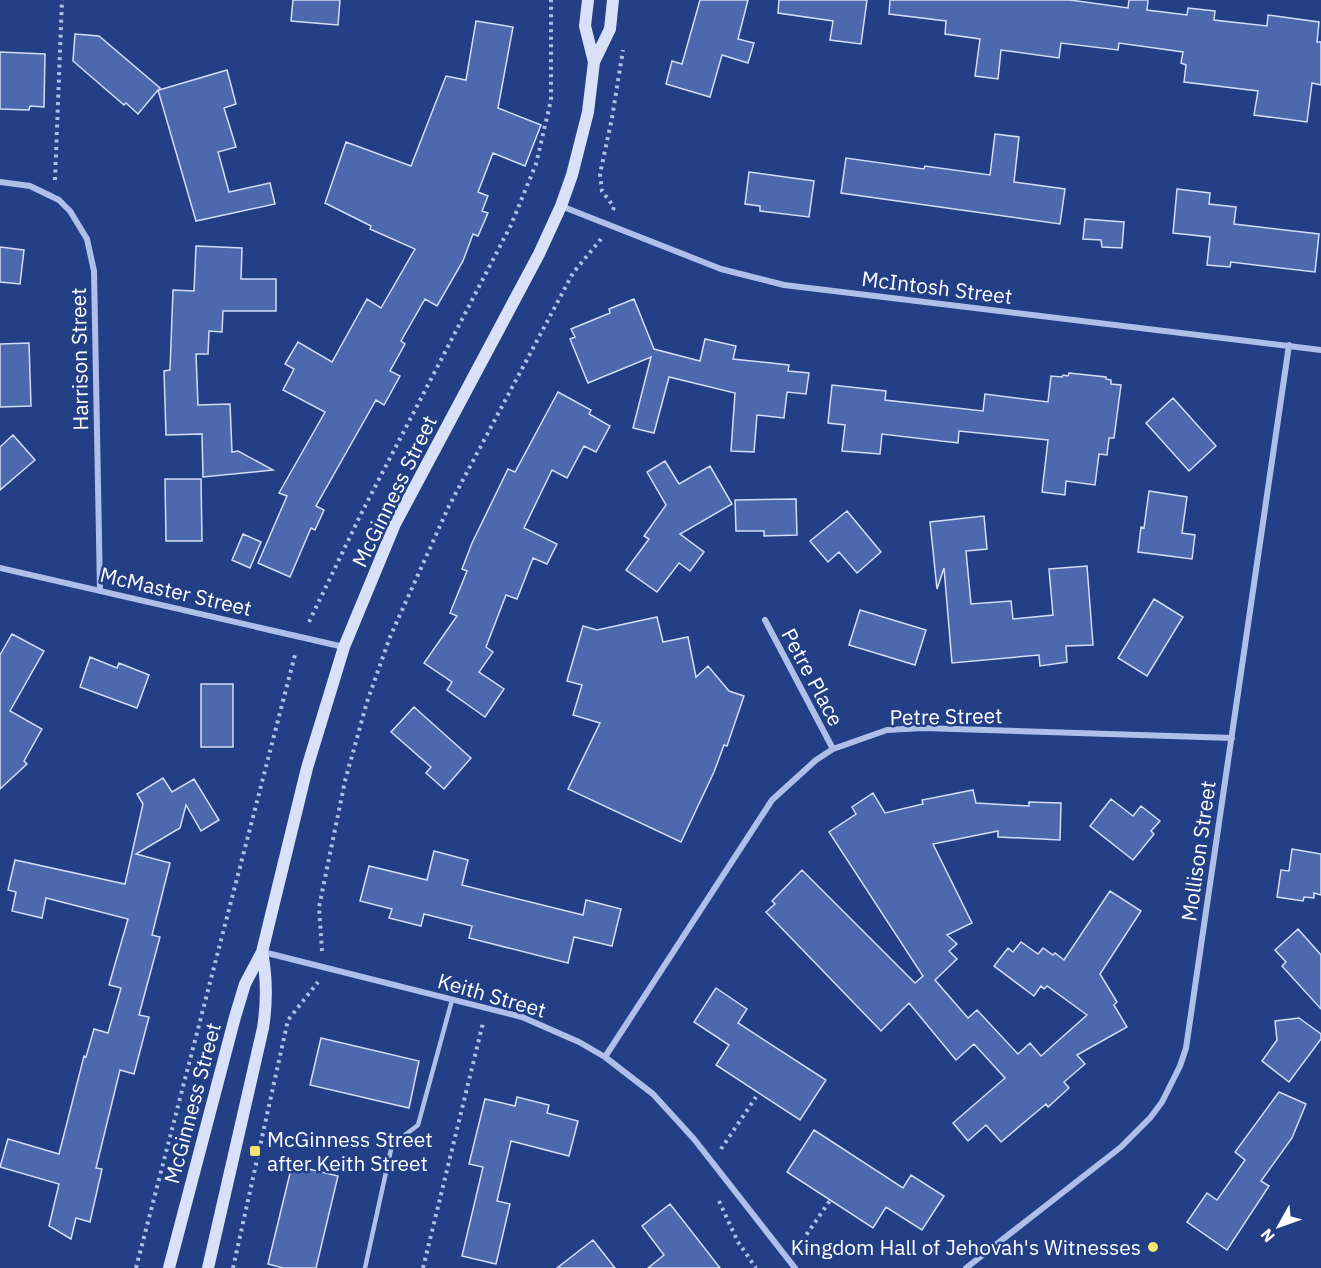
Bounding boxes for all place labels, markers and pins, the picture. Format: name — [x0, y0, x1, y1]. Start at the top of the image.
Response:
place label: McGinness Street after Keith Street — [267, 1125, 433, 1177]
marker: McGinness Street after Keith Street — [248, 1144, 262, 1158]
place label: Kingdom Hall of Jehovah's Witnesses — [791, 1233, 1141, 1261]
marker: Kingdom Hall of Jehovah's Witnesses — [1146, 1240, 1160, 1254]

